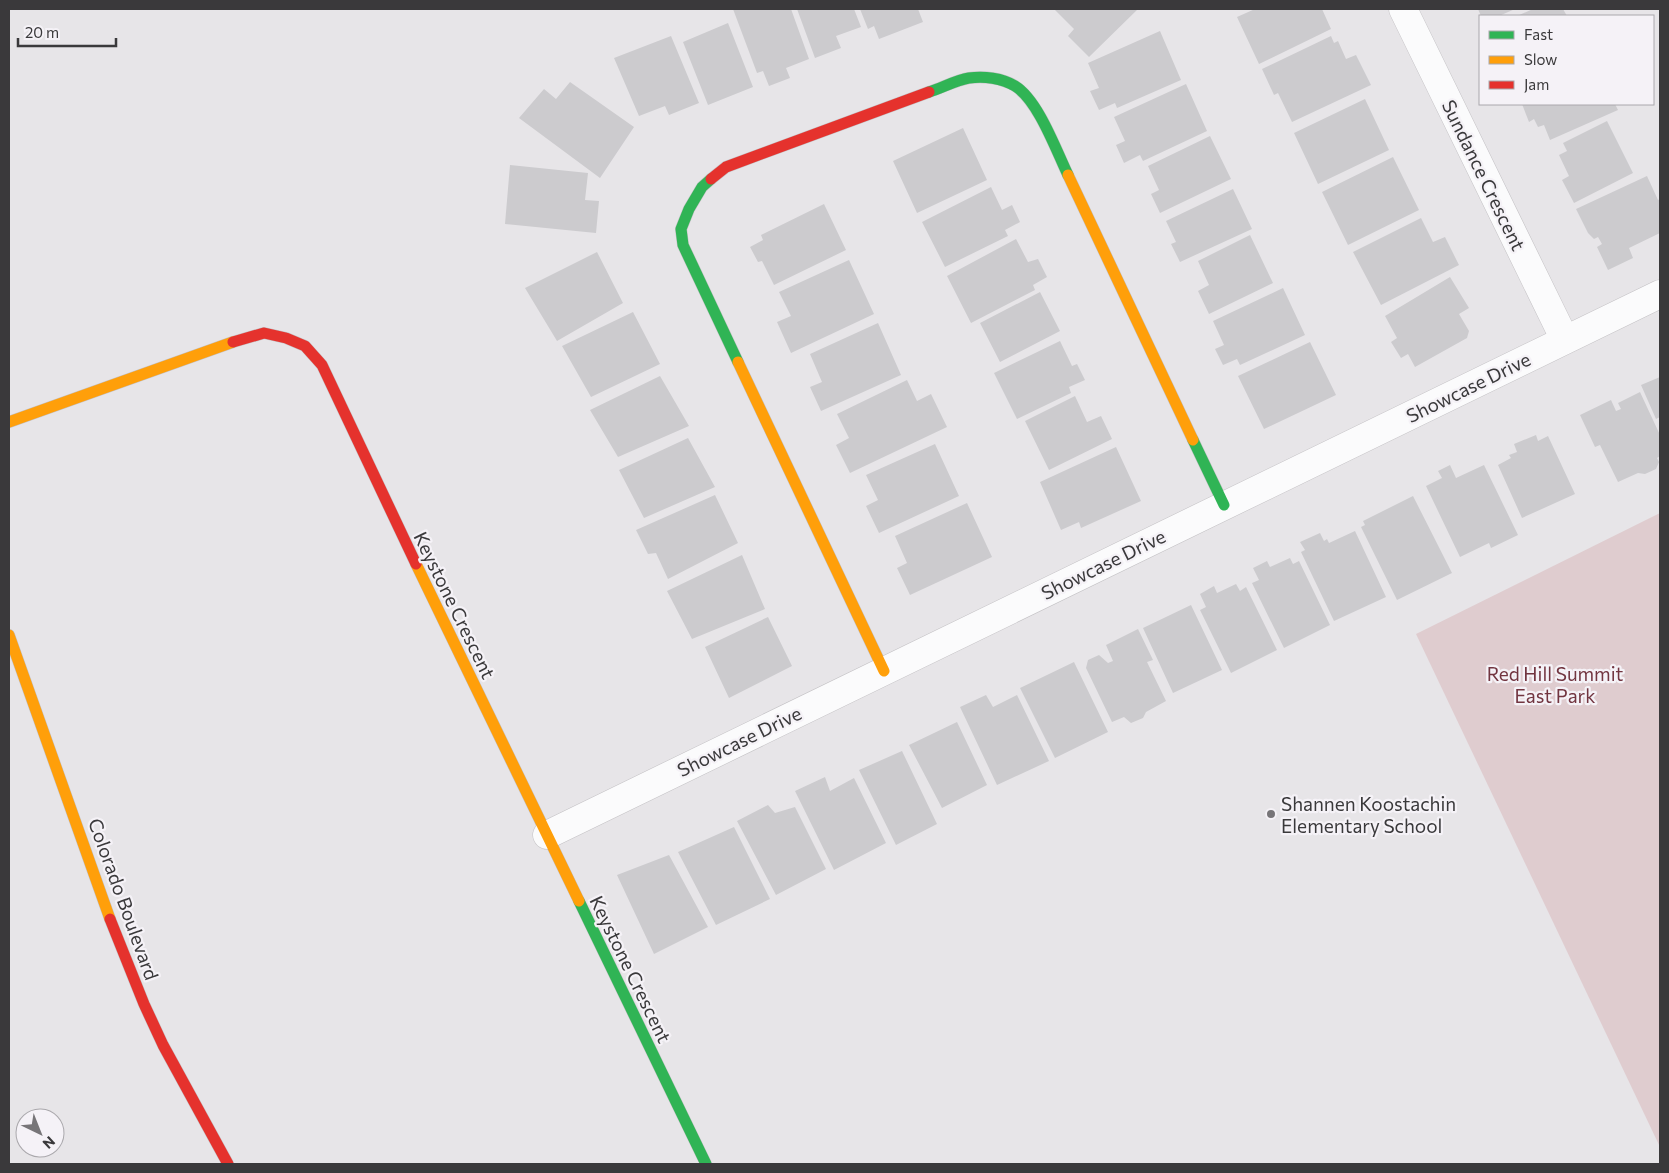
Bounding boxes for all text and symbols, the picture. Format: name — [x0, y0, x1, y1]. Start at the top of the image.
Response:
scale bar — [18, 15, 115, 47]
legend — [1479, 15, 1654, 105]
text: 20 m — [25, 23, 59, 41]
text: Fast — [1524, 25, 1553, 43]
text: Slow — [1524, 50, 1557, 68]
text: Jam — [1524, 75, 1549, 93]
street label: Sundance Crescent — [1438, 96, 1530, 254]
street label: Showcase Drive — [1402, 347, 1534, 427]
street label: Showcase Drive — [1037, 524, 1169, 604]
street label: Keystone Crescent — [409, 528, 501, 682]
park label: Red Hill Summit East Park — [1487, 662, 1624, 707]
street label: Showcase Drive — [673, 701, 805, 781]
place label: Shannen Koostachin Elementary School — [1281, 792, 1456, 837]
marker: Shannen Koostachin Elementary School — [1265, 808, 1277, 820]
street label: Colorado Boulevard — [84, 815, 164, 983]
street label: Keystone Crescent — [585, 892, 677, 1046]
north arrow — [15, 1108, 65, 1158]
text: N — [40, 1133, 59, 1153]

